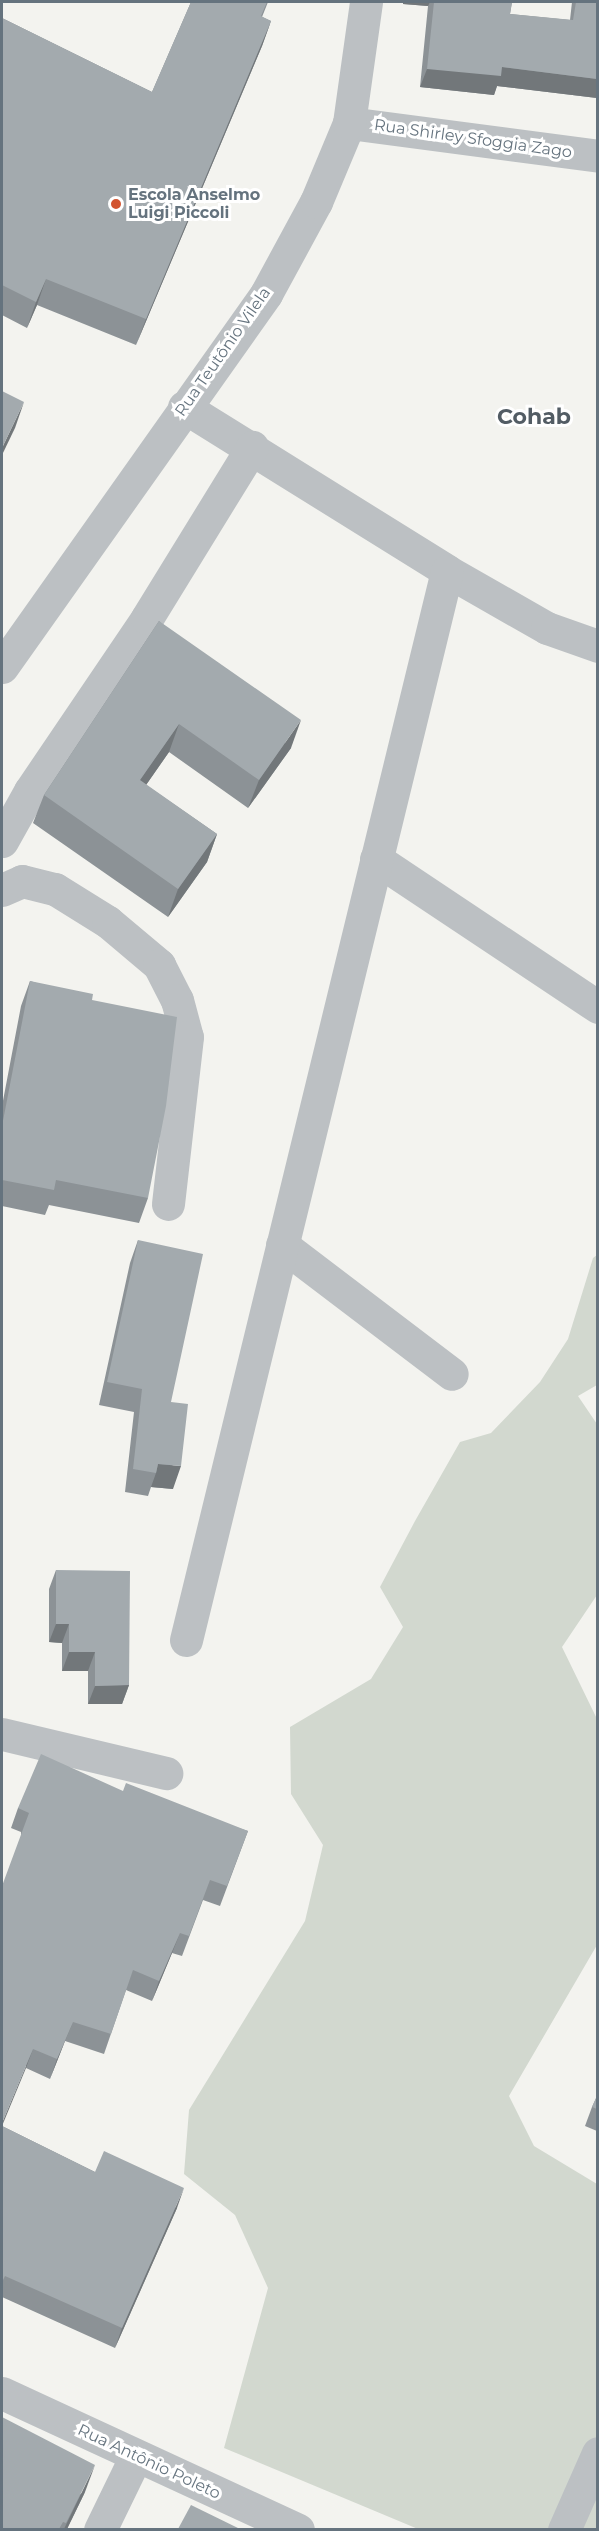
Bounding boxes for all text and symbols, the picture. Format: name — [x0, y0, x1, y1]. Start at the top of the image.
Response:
street label: Rua Shirley Sfoggia Zago — [373, 116, 573, 162]
place label: Escola Anselmo Luigi Piccoli — [128, 185, 260, 223]
marker: Escola Anselmo Luigi Piccoli — [109, 197, 123, 211]
street label: Rua Teutônio Vilela — [171, 284, 275, 420]
district label: Cohab — [497, 404, 571, 430]
street label: Rua Antônio Poleto — [75, 2420, 223, 2504]

